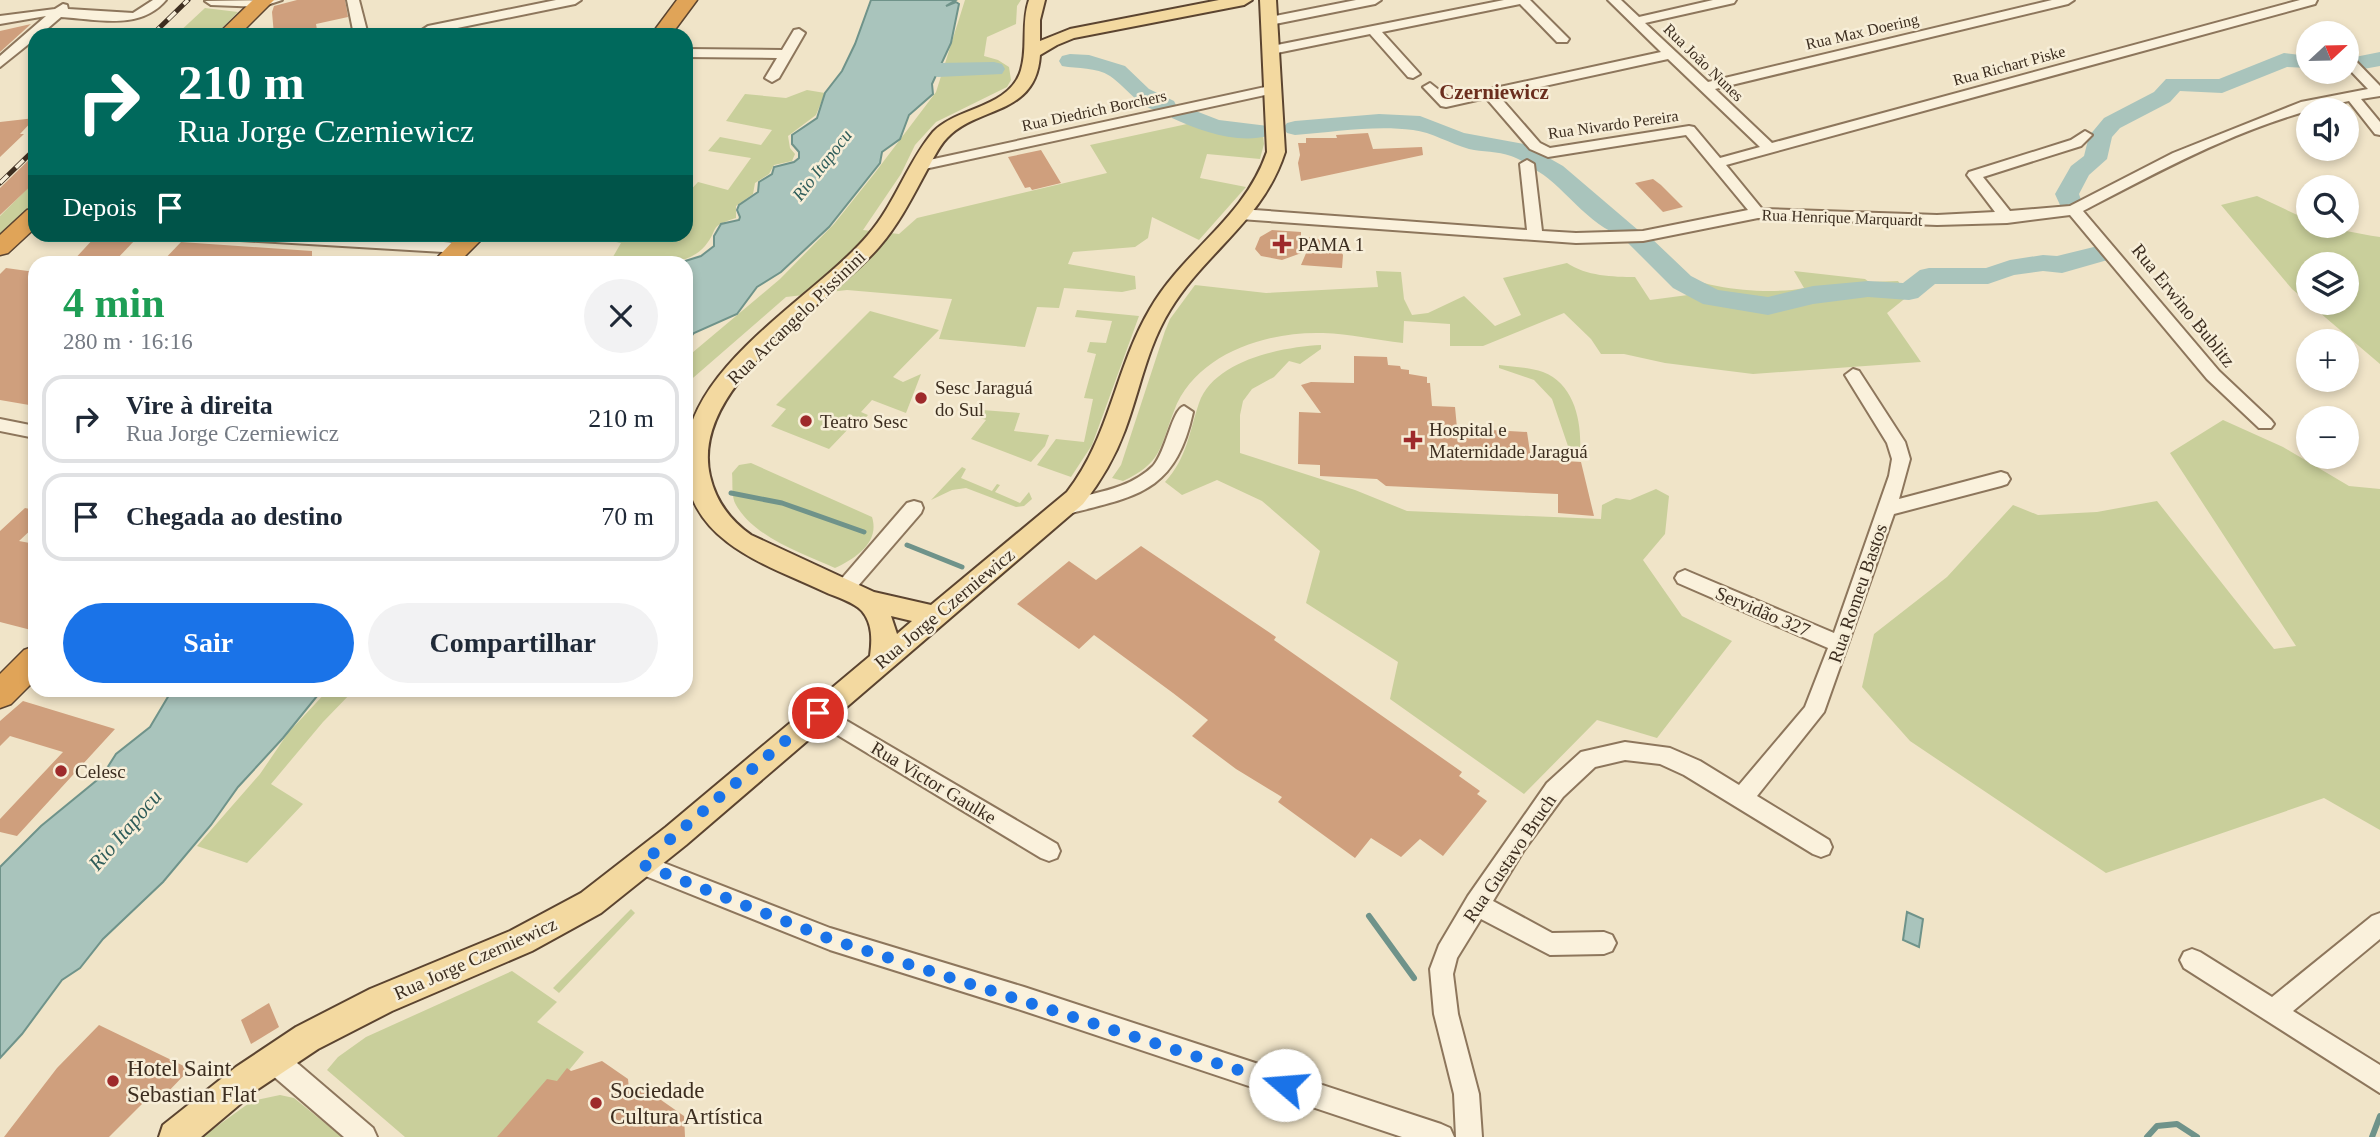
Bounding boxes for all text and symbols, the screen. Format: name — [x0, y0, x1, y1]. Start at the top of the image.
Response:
street label: Rua Max Doering — [1804, 10, 1921, 54]
street label: Rua João Nunes — [1660, 20, 1747, 105]
north arrow — [2296, 21, 2359, 84]
map controls — [2296, 21, 2359, 469]
street label: Rua Richart Piske — [1951, 42, 2067, 89]
text: 210 m — [178, 55, 305, 110]
icon: right — [63, 56, 154, 147]
district label: Czerniewicz — [1439, 80, 1549, 104]
street label: Rua Diedrich Borchers — [1020, 87, 1168, 134]
button: sound — [2296, 98, 2359, 161]
street label: Rua Nivardo Pereira — [1547, 107, 1679, 142]
text: Rua Jorge Czerniewicz — [178, 113, 474, 149]
water label: Rio Itapocu — [787, 126, 856, 205]
button: search — [2296, 175, 2359, 238]
icon: arrive — [151, 189, 189, 227]
text: Depois — [63, 193, 137, 222]
street label: Rua Henrique Marquardt — [1761, 206, 1923, 230]
marker: PAMA 1 — [1272, 234, 1292, 254]
place label: PAMA 1 — [1298, 234, 1364, 255]
street label: Rua Erwino Bublitz — [2128, 240, 2240, 371]
street label: Rua Arcangelo Pissinini — [723, 246, 870, 389]
button: layers — [2296, 252, 2359, 315]
button: close — [584, 279, 658, 353]
text: 4 min — [63, 280, 165, 326]
text: 280 m · 16:16 — [63, 329, 193, 354]
button: + — [2296, 329, 2359, 392]
place label: Sesc Jaraguá do Sul — [935, 377, 1033, 420]
marker: Sesc Jaraguá do Sul — [913, 390, 929, 406]
text: Vire à direita — [126, 391, 273, 420]
icon: right — [67, 400, 105, 438]
text: 210 m — [588, 404, 654, 433]
button: − — [2296, 406, 2359, 469]
place label: Teatro Sesc — [820, 411, 908, 432]
marker: Teatro Sesc — [798, 413, 814, 429]
place label: Hospital e Maternidade Jaraguá — [1429, 419, 1588, 462]
text: Rua Jorge Czerniewicz — [126, 421, 339, 446]
marker: Hospital e Maternidade Jaraguá — [1403, 430, 1423, 450]
icon: arrive — [67, 498, 105, 536]
text: Chegada ao destino — [126, 502, 343, 531]
text: 70 m — [601, 502, 654, 531]
street label: Rua Romeu Bastos — [1824, 521, 1891, 665]
street label: Rua Jorge Czerniewicz — [870, 544, 1018, 673]
street label: Servidão 327 — [1712, 582, 1813, 641]
button: Sair — [63, 603, 354, 683]
button: Compartilhar — [368, 603, 658, 683]
pin — [788, 683, 848, 743]
icon: arrive — [799, 694, 837, 732]
street label: Rua Victor Gaulke — [867, 737, 1000, 828]
place label: Celesc — [75, 761, 126, 782]
marker: Celesc — [53, 763, 69, 779]
water label: Rio Itapocu — [83, 785, 166, 876]
street label: Rua Gustavo Bruch — [1459, 790, 1560, 926]
street label: Rua Jorge Czerniewicz — [391, 913, 560, 1004]
position arrow — [1248, 1048, 1322, 1122]
place label: Hotel Saint Sebastian Flat — [127, 1056, 257, 1107]
marker: Hotel Saint Sebastian Flat — [105, 1073, 121, 1089]
place label: Sociedade Cultura Artística — [610, 1078, 763, 1129]
marker: Sociedade Cultura Artística — [588, 1095, 604, 1111]

